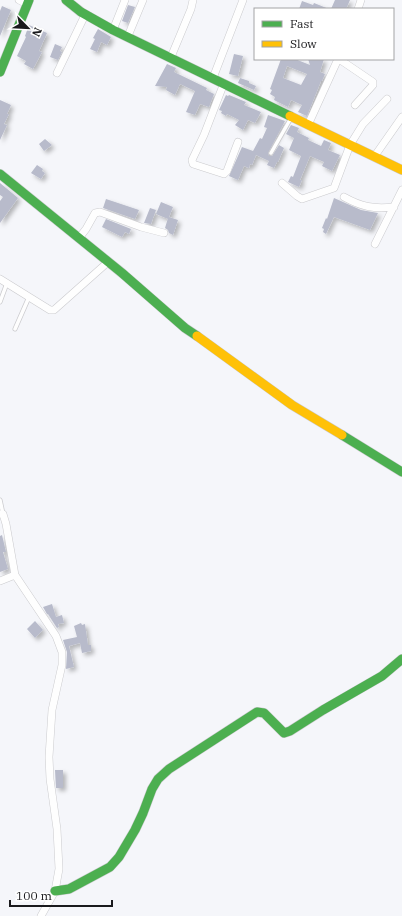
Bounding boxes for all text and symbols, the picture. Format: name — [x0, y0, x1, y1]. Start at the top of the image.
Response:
north arrow — [8, 8, 48, 48]
legend — [254, 8, 394, 60]
text: Fast — [290, 16, 314, 31]
text: N — [29, 25, 45, 39]
text: Slow — [290, 36, 317, 51]
scale bar — [10, 882, 112, 908]
text: 100 m — [16, 888, 52, 903]

